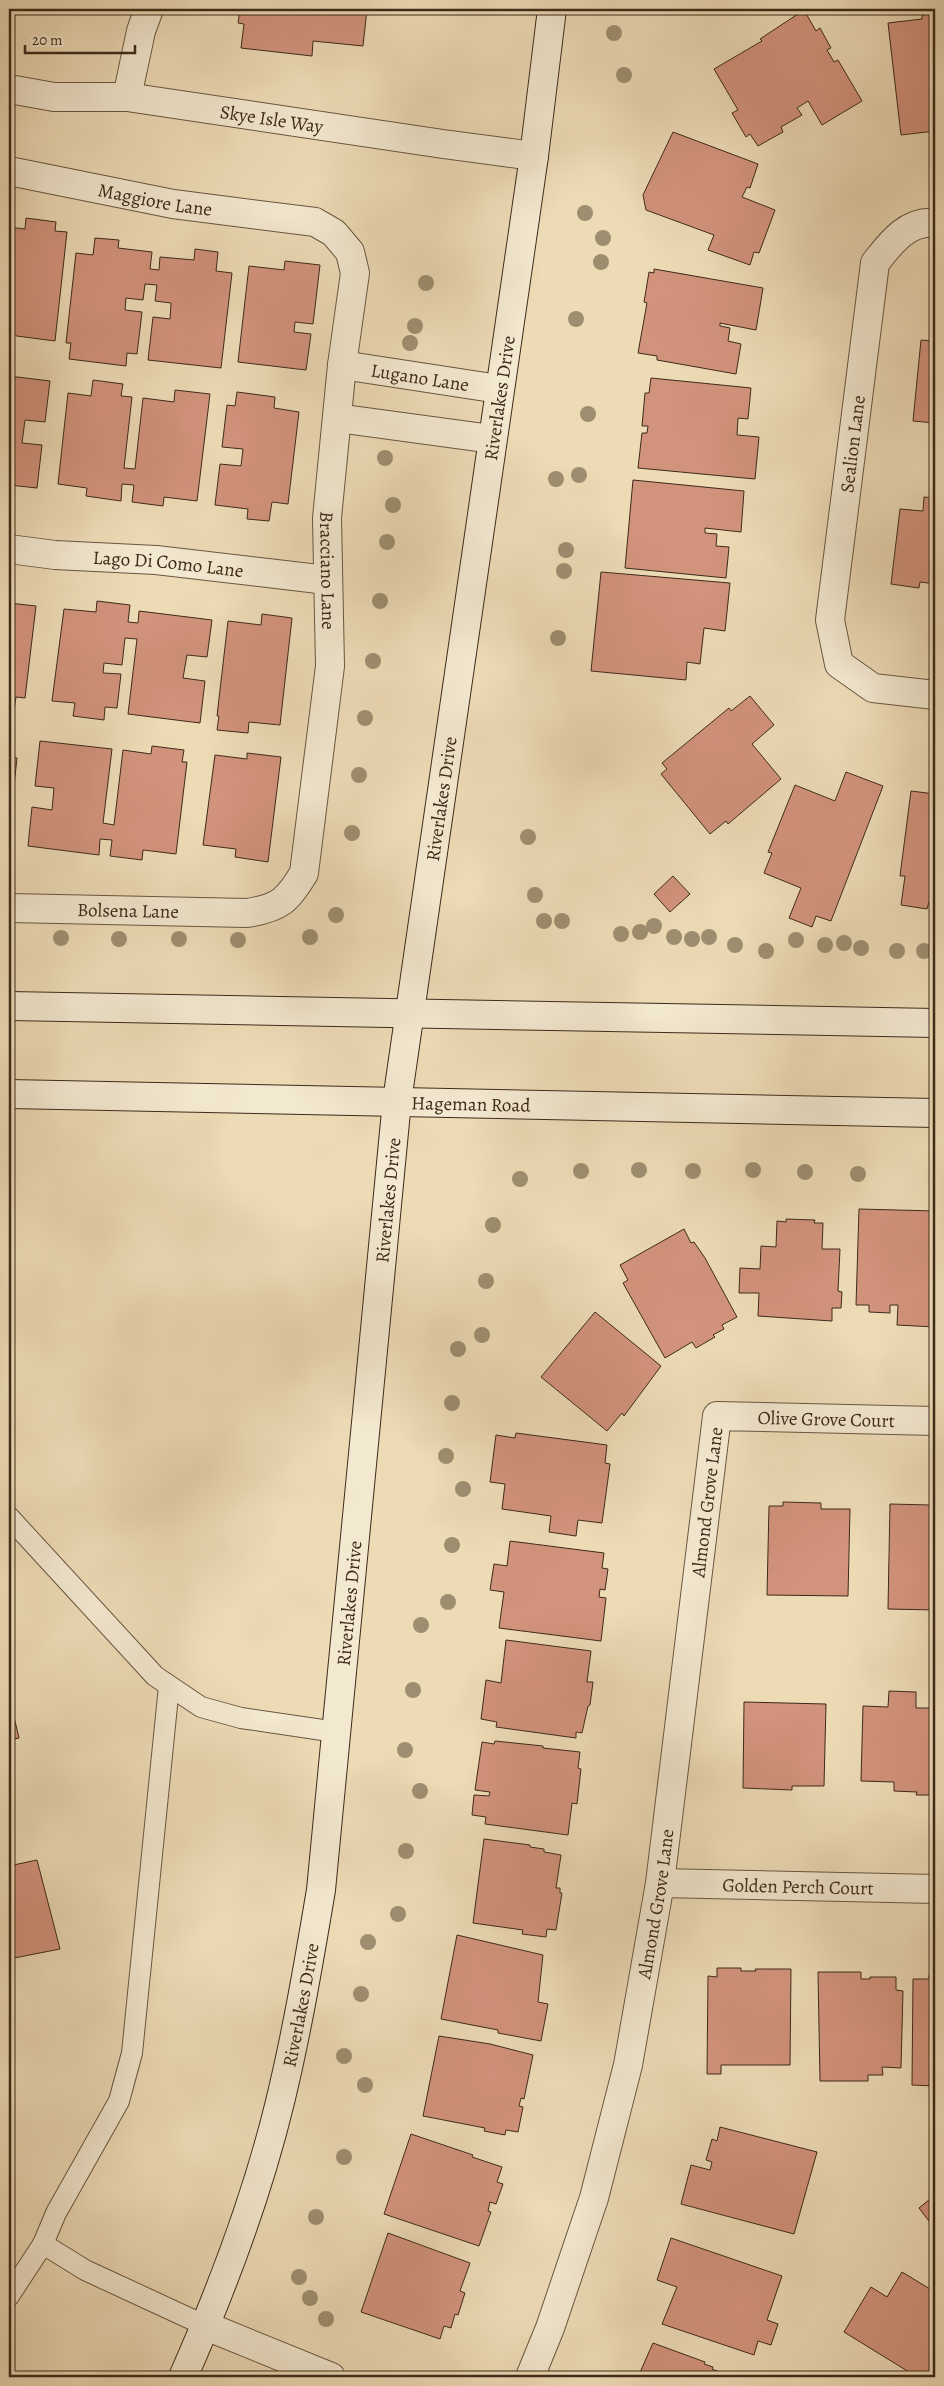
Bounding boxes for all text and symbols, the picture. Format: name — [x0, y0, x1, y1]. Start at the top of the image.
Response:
scale bar — [25, 22, 135, 54]
text: 20 m — [32, 30, 63, 50]
street label: Skye Isle Way — [218, 99, 325, 140]
street label: Maggiore Lane — [96, 177, 214, 223]
street label: Riverlakes Drive — [478, 334, 522, 462]
street label: Lugano Lane — [369, 358, 471, 398]
street label: Sealion Lane — [834, 394, 872, 494]
street label: Bracciano Lane — [313, 510, 341, 630]
street label: Lago Di Como Lane — [92, 545, 245, 584]
street label: Riverlakes Drive — [420, 735, 464, 863]
street label: Bolsena Lane — [77, 897, 179, 925]
street label: Hageman Road — [411, 1090, 532, 1119]
street label: Riverlakes Drive — [369, 1136, 407, 1264]
street label: Olive Grove Court — [757, 1405, 895, 1434]
street label: Almond Grove Lane — [685, 1425, 730, 1580]
street label: Riverlakes Drive — [331, 1539, 369, 1667]
street label: Almond Grove Lane — [631, 1827, 680, 1982]
street label: Golden Perch Court — [722, 1872, 874, 1902]
street label: Riverlakes Drive — [276, 1941, 326, 2070]

